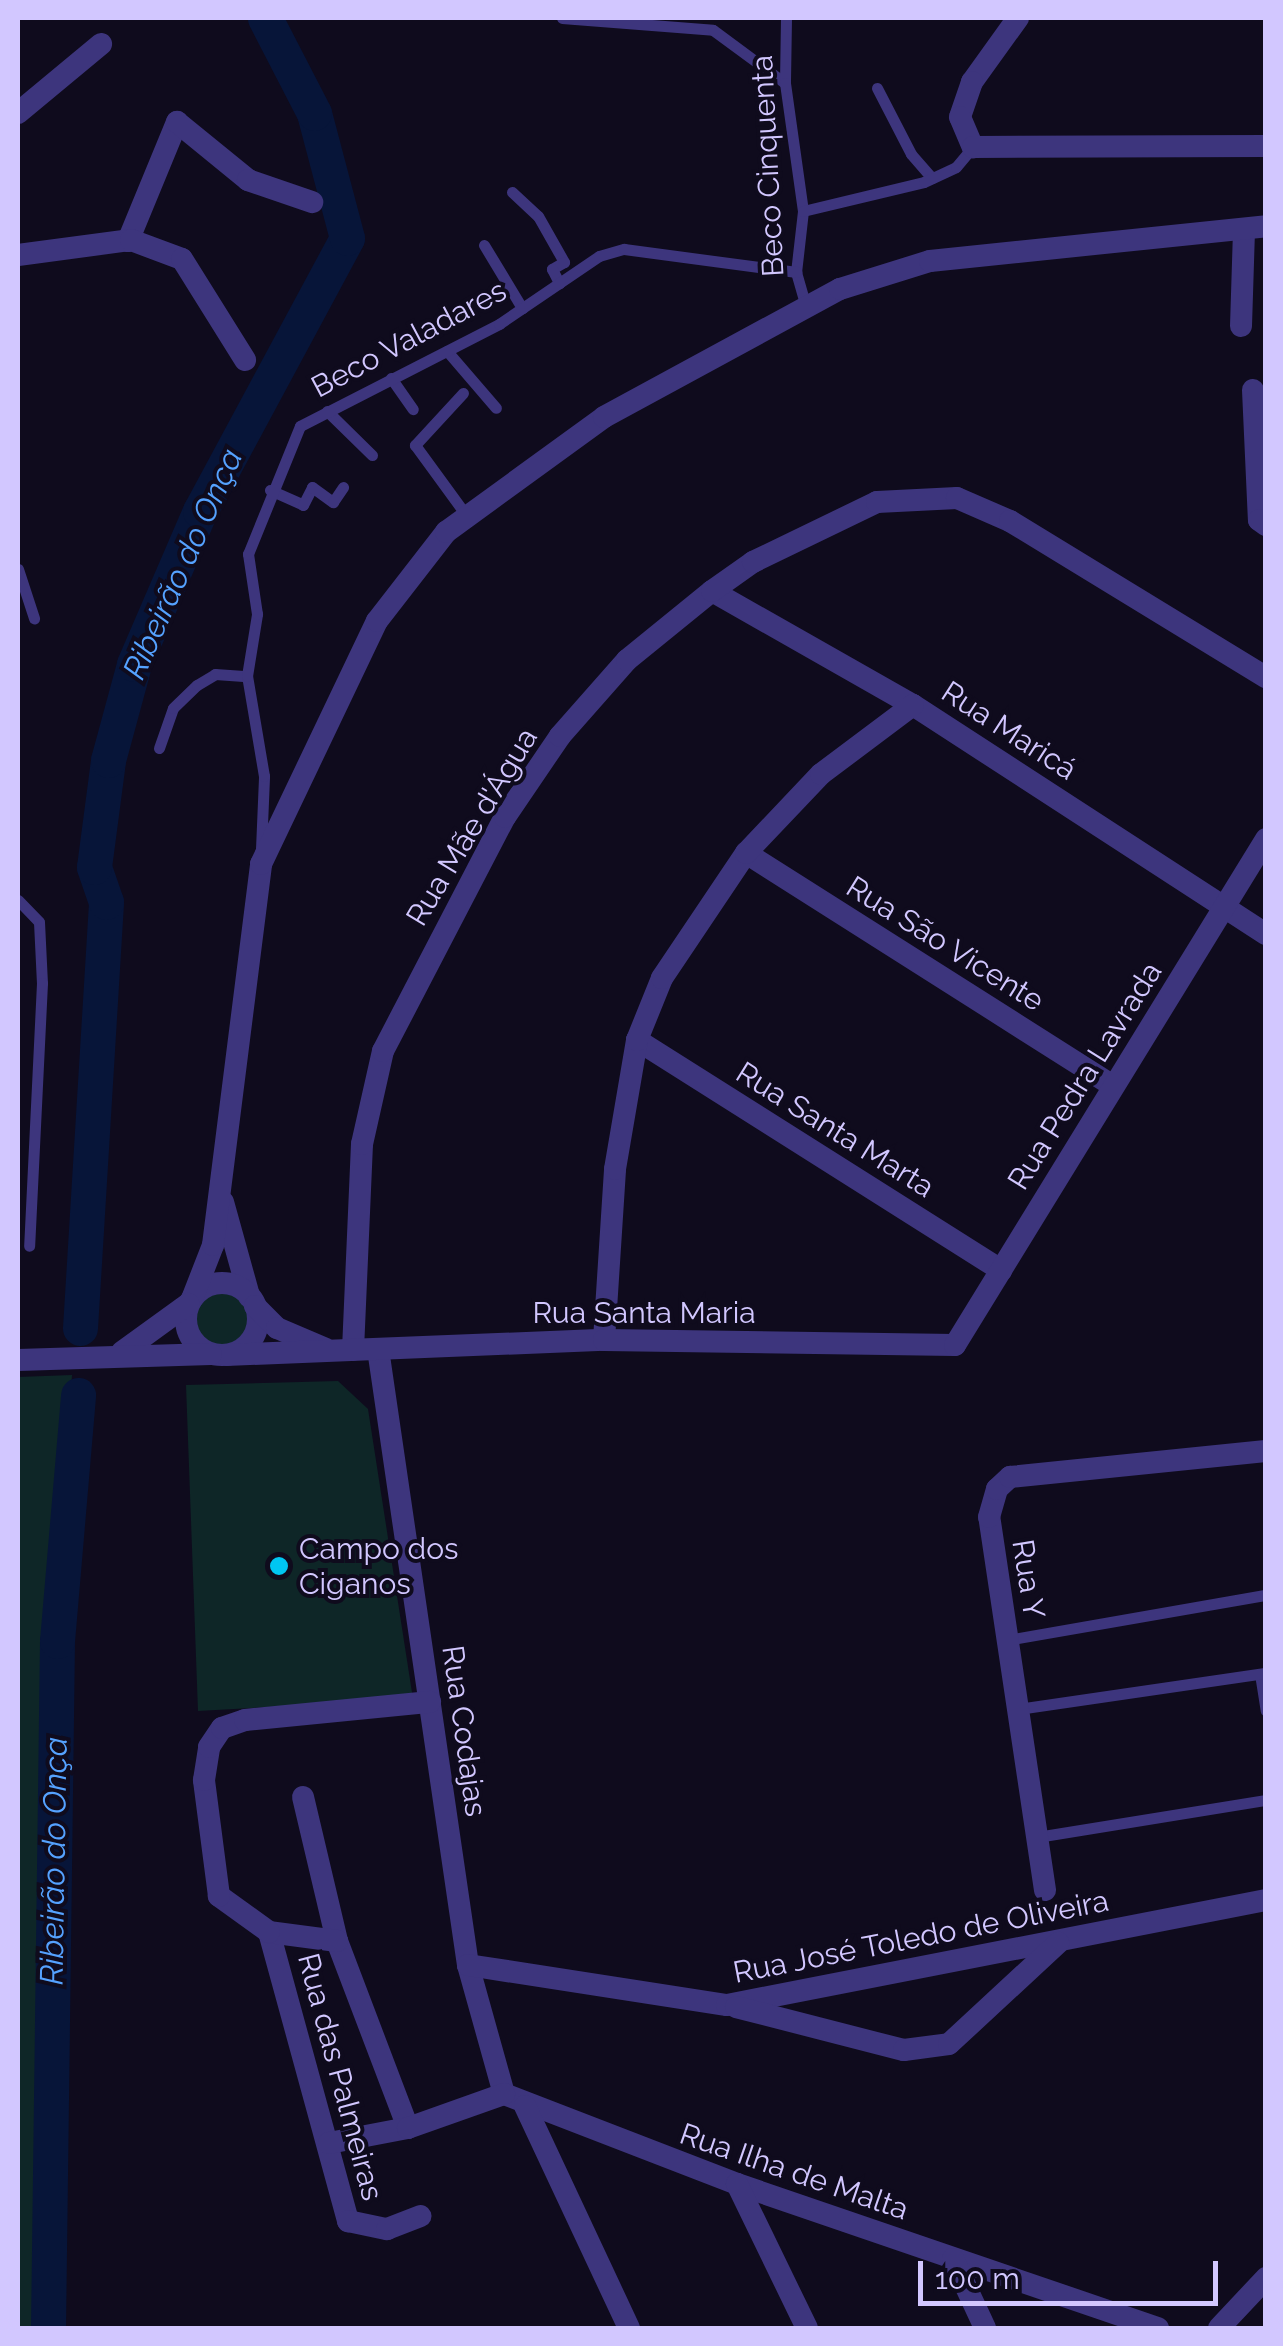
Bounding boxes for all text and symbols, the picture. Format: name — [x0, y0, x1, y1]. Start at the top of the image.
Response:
street label: Beco Cinquenta — [744, 54, 792, 278]
street label: Beco Valadares — [305, 272, 513, 406]
water label: Ribeirão do Onça — [115, 443, 251, 685]
street label: Rua Maricá — [935, 674, 1083, 788]
street label: Rua Mãe d'Água — [399, 722, 545, 932]
street label: Rua São Vicente — [839, 869, 1051, 1019]
street label: Rua Pedra Lavrada — [1000, 956, 1170, 1196]
street label: Rua Santa Marta — [729, 1055, 941, 1205]
street label: Rua Santa Maria — [532, 1295, 756, 1331]
place label: Campo dos Ciganos — [299, 1531, 459, 1602]
street label: Rua Y — [1004, 1536, 1052, 1622]
marker: Campo dos Ciganos — [268, 1555, 290, 1577]
street label: Rua Codajas — [434, 1643, 494, 1819]
water label: Ribeirão do Onça — [33, 1737, 75, 1985]
street label: Rua José Toledo de Oliveira — [729, 1883, 1113, 1991]
street label: Rua das Palmeiras — [290, 1949, 390, 2205]
street label: Rua Ilha de Malta — [675, 2116, 913, 2228]
scale bar — [923, 2241, 1223, 2303]
text: 100 m — [935, 2261, 1020, 2296]

